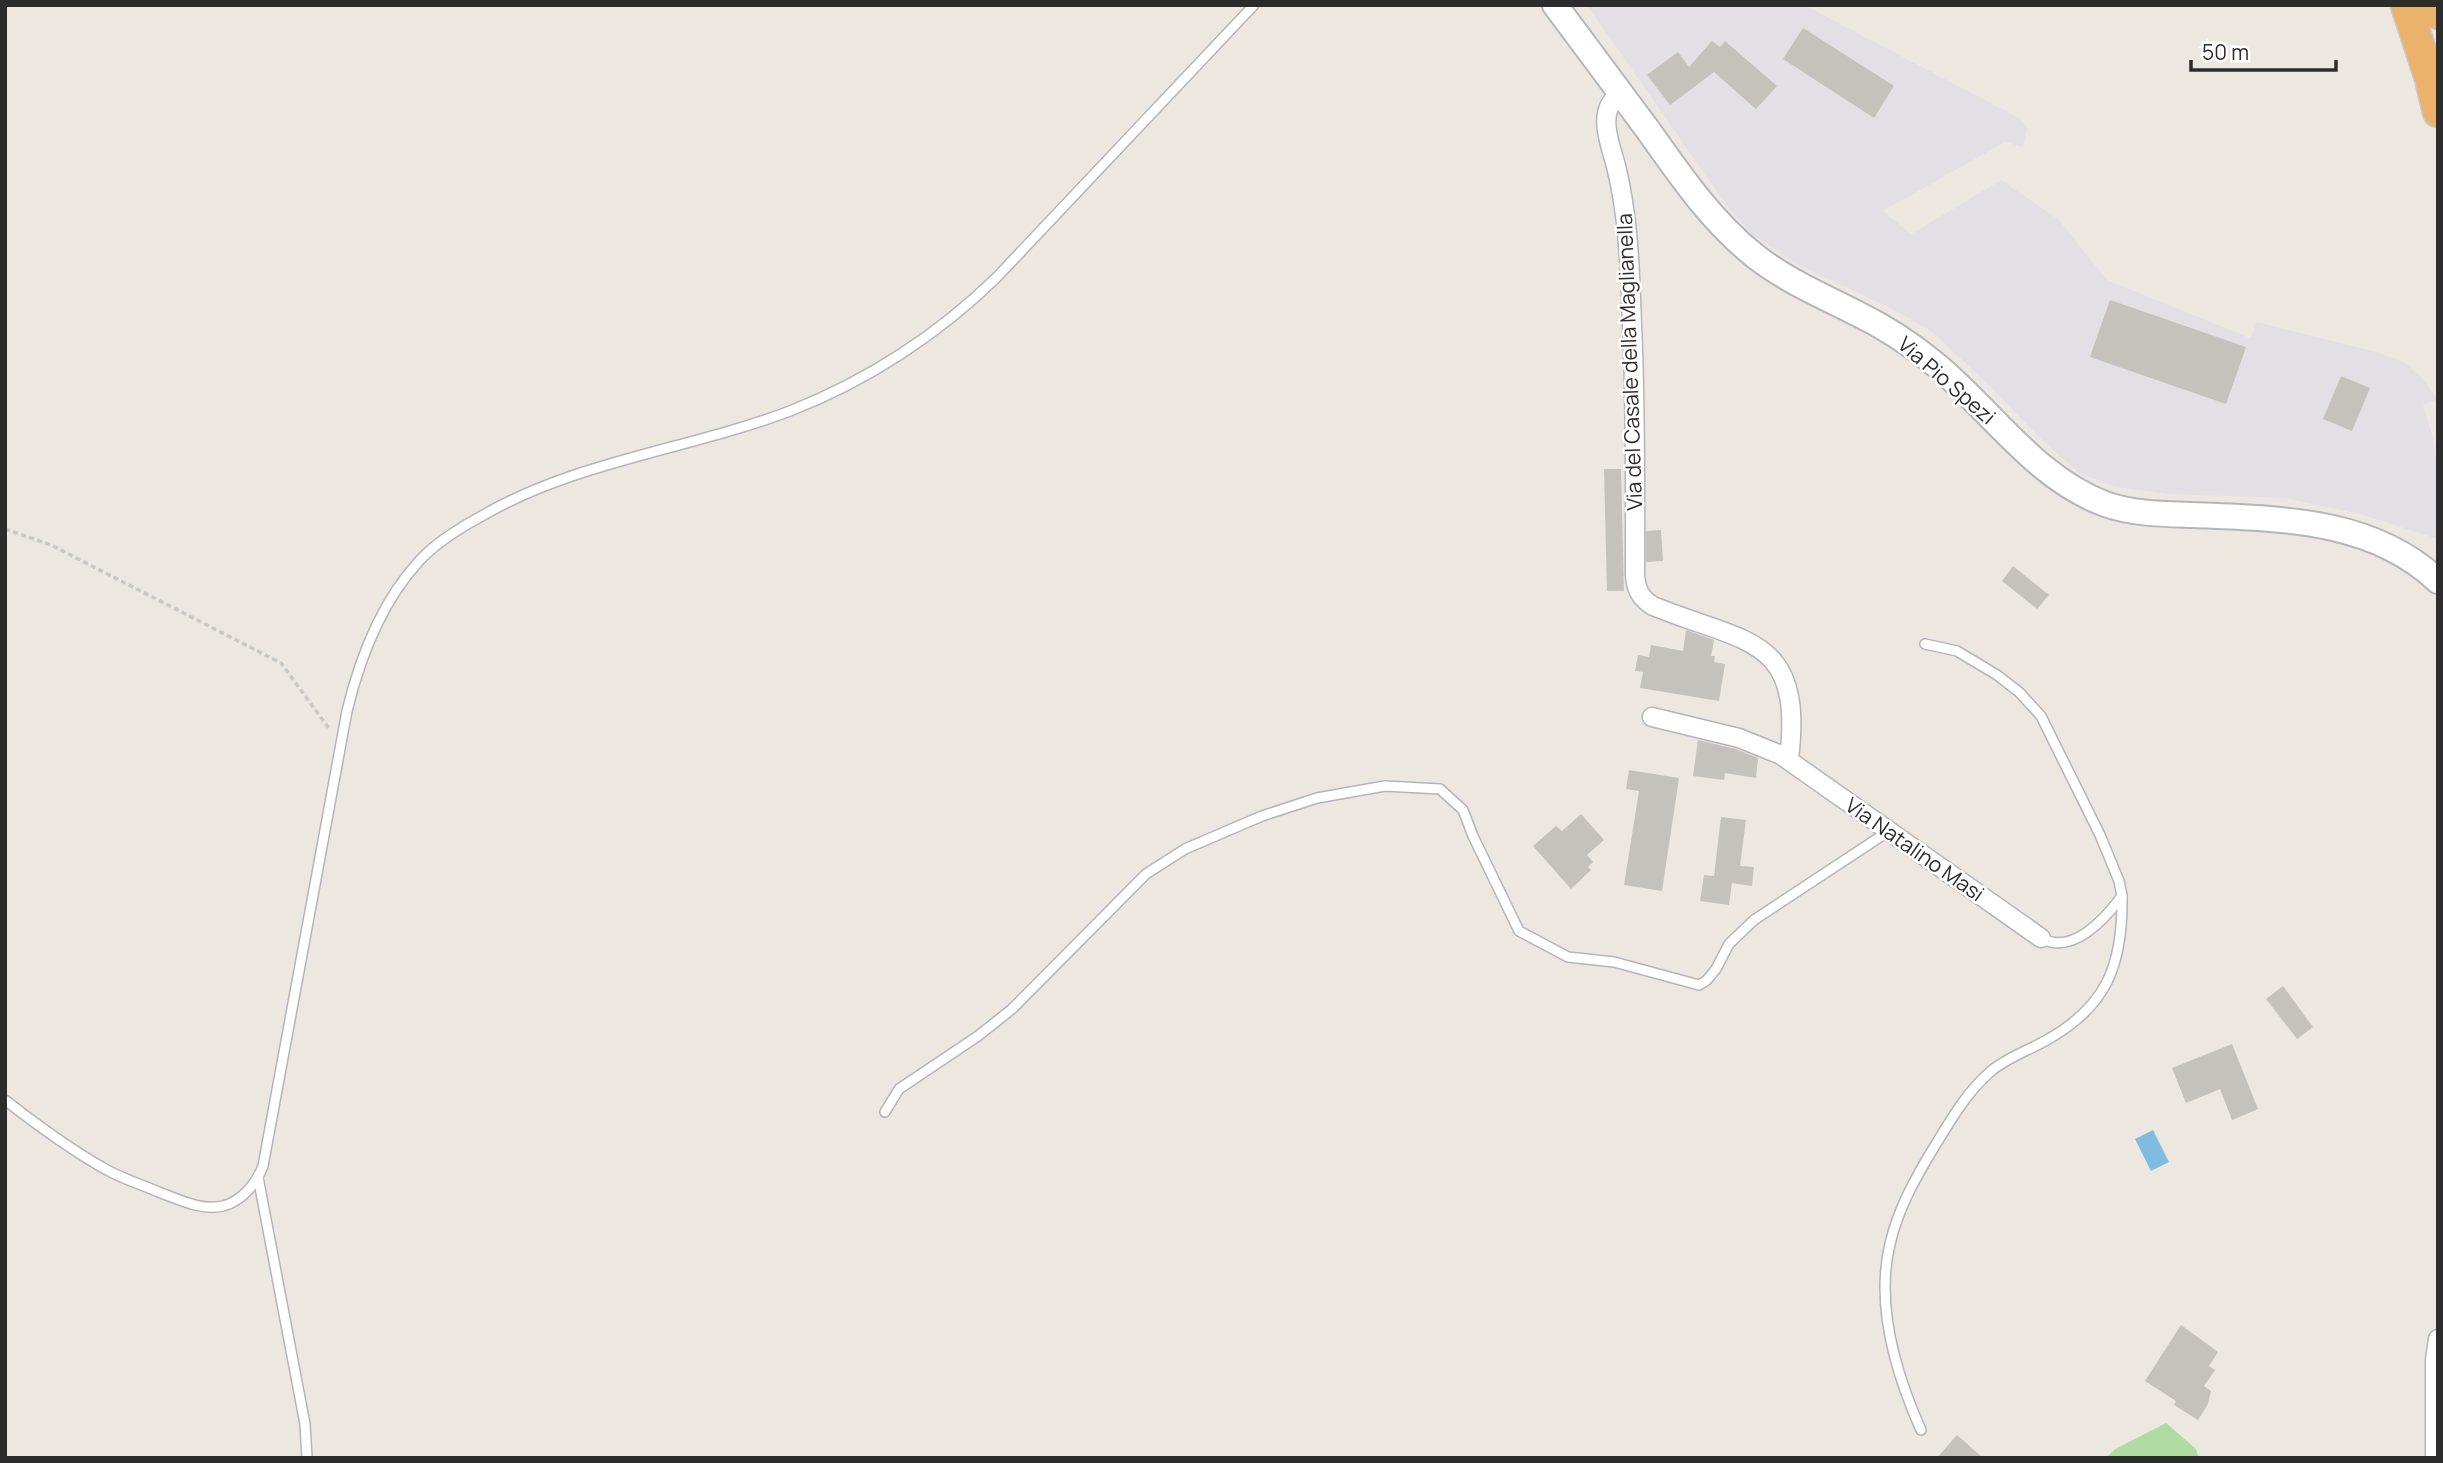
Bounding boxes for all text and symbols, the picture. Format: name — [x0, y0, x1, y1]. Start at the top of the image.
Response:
scale bar — [2191, 28, 2336, 72]
text: 50 m — [2202, 38, 2249, 66]
street label: Via del Casale della Maglianella — [1610, 213, 1648, 511]
street label: Via Pio Spezi — [1892, 330, 2002, 430]
street label: Via Natalino Masi — [1840, 791, 1990, 907]

